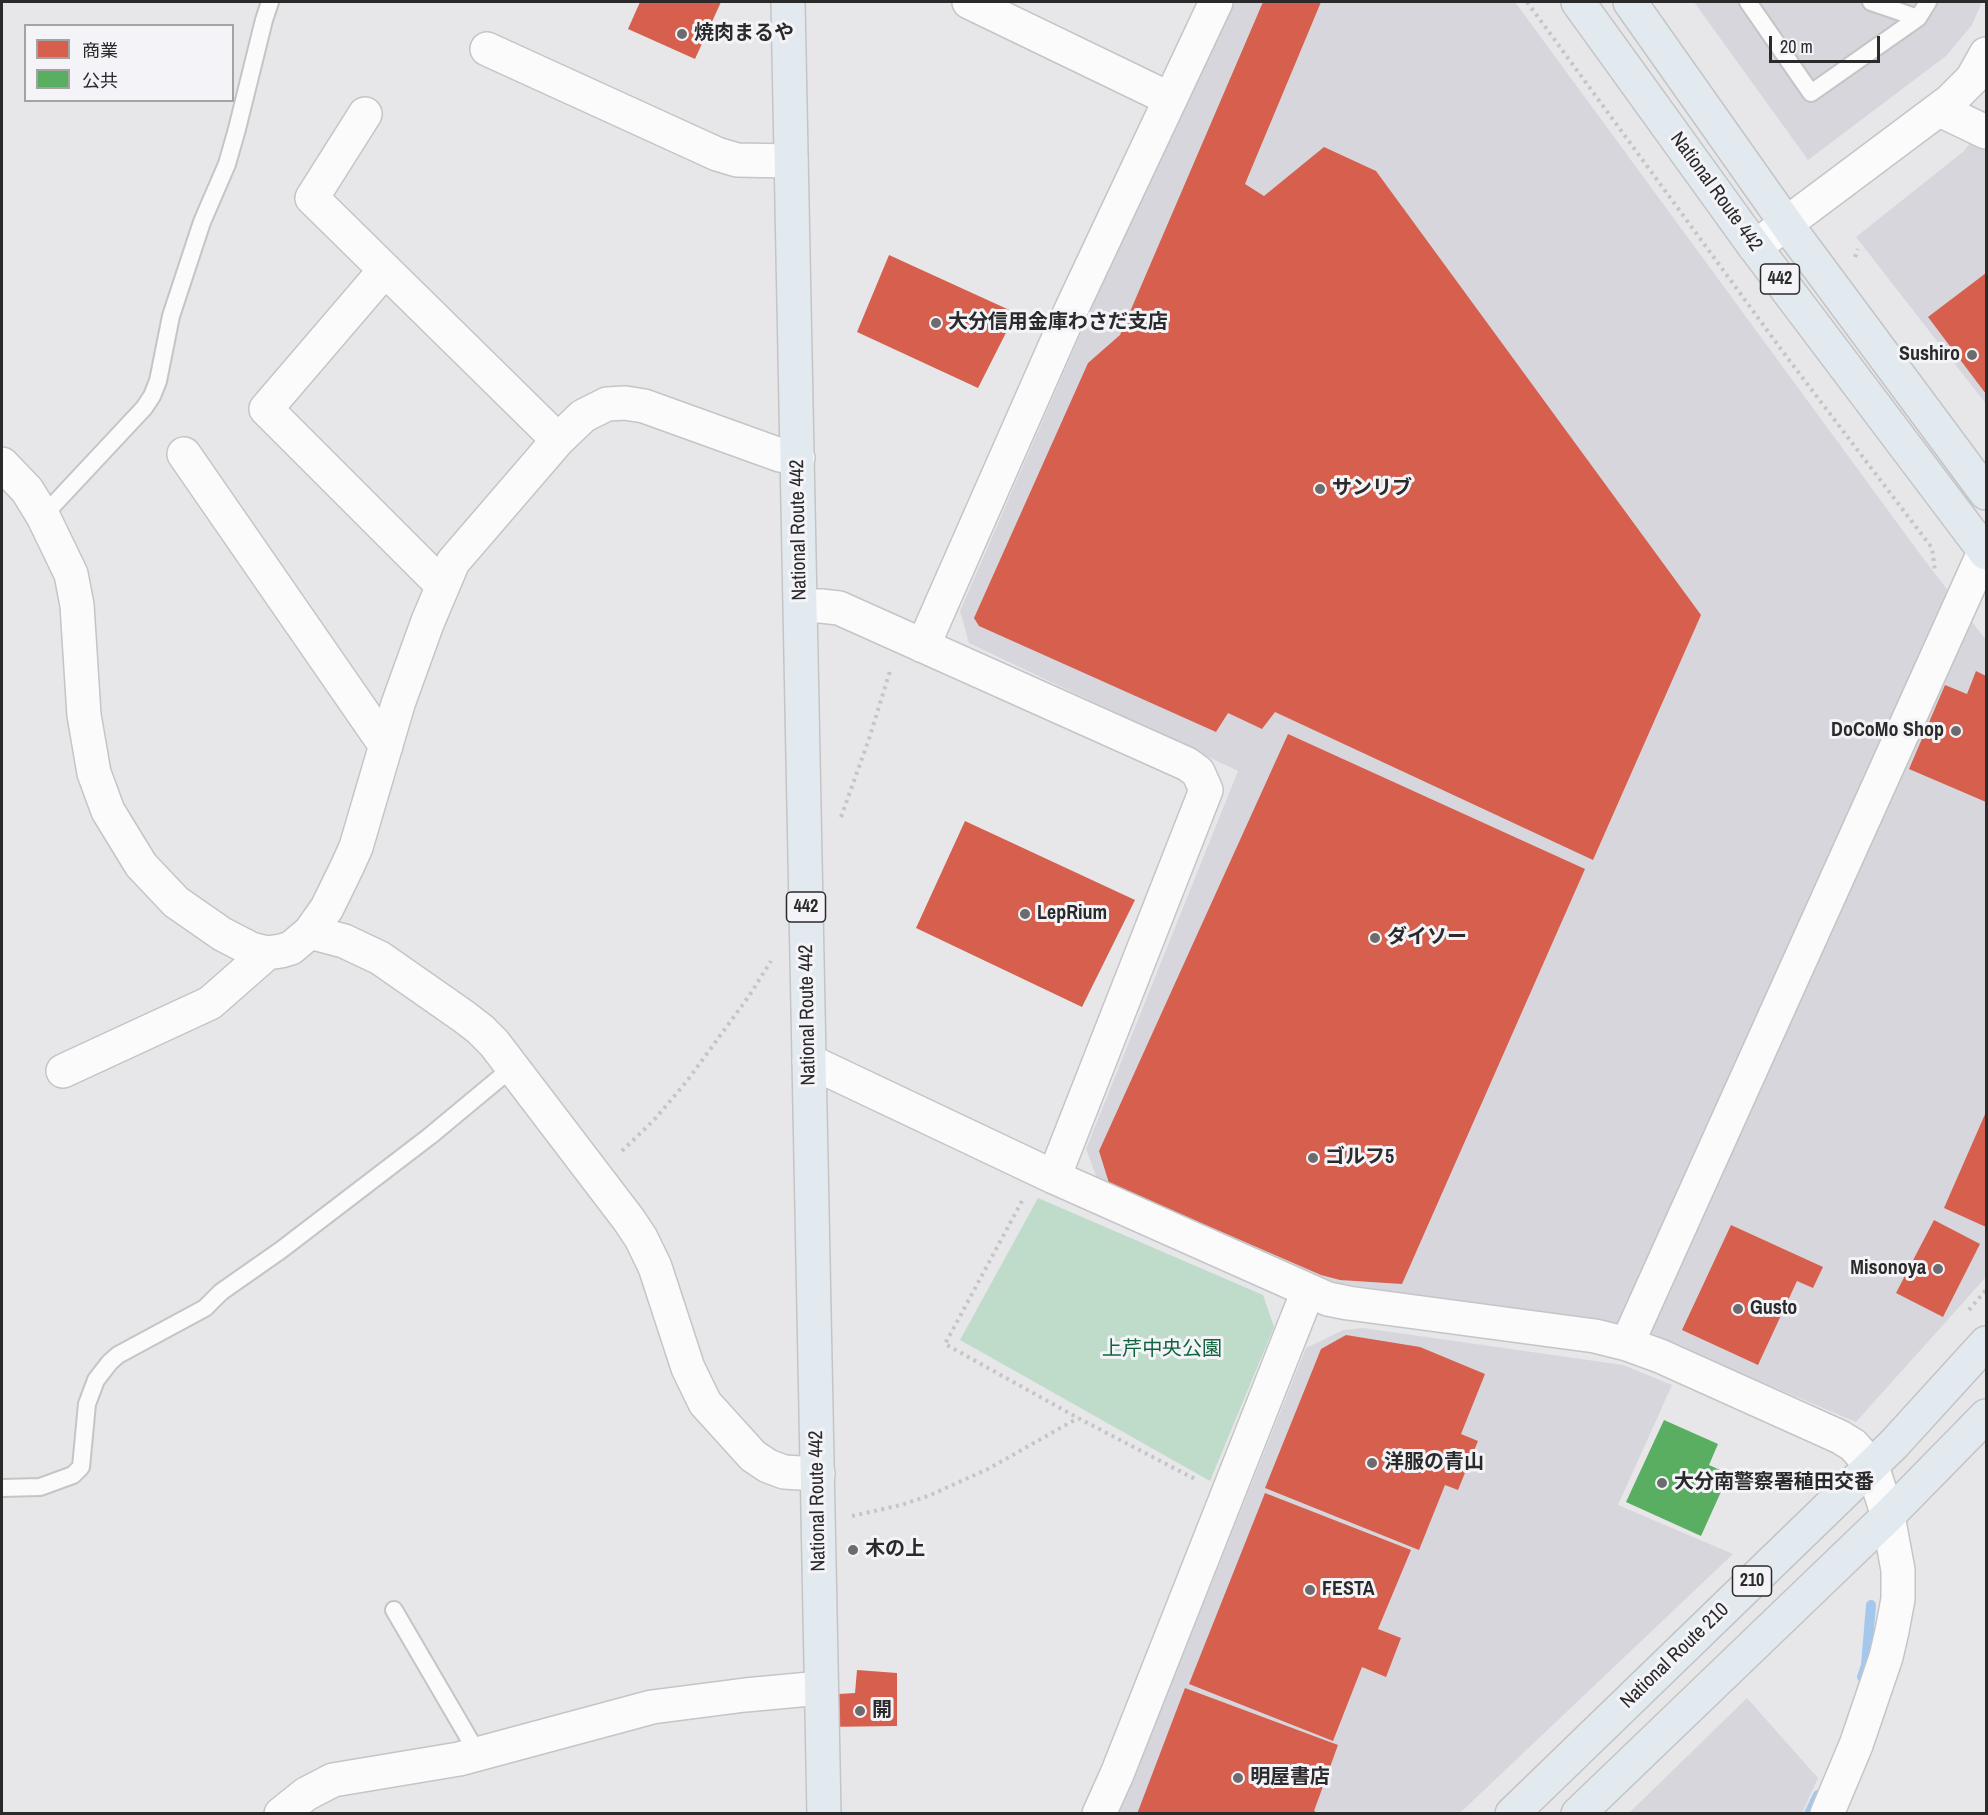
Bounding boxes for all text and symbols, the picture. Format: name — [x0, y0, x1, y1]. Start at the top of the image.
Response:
place label: 焼肉まるや — [694, 22, 794, 46]
legend — [24, 24, 234, 102]
scale bar — [1772, 24, 1883, 62]
marker: 焼肉まるや — [675, 27, 689, 41]
text: 20 m — [1780, 34, 1813, 59]
text: 商業 — [82, 38, 118, 63]
text: 公共 — [82, 68, 118, 93]
street label: National Route 442 — [1665, 128, 1767, 256]
road number: 442 — [1760, 264, 1800, 294]
place label: 大分信用金庫わさだ支店 — [948, 311, 1168, 335]
marker: 大分信用金庫わさだ支店 — [929, 316, 943, 330]
place label: Sushiro — [1899, 343, 1960, 367]
marker: Sushiro — [1965, 348, 1979, 362]
street label: National Route 442 — [786, 459, 812, 601]
place label: サンリブ — [1332, 477, 1412, 501]
marker: サンリブ — [1313, 482, 1327, 496]
place label: DoCoMo Shop — [1831, 719, 1944, 743]
marker: DoCoMo Shop — [1949, 724, 1963, 738]
road number: 442 — [786, 892, 826, 922]
place label: LepRium — [1037, 902, 1107, 926]
marker: LepRium — [1018, 907, 1032, 921]
place label: ダイソー — [1387, 926, 1467, 950]
marker: ダイソー — [1368, 931, 1382, 945]
street label: National Route 442 — [795, 944, 821, 1086]
place label: ゴルフ5 — [1325, 1146, 1394, 1170]
marker: ゴルフ5 — [1306, 1151, 1320, 1165]
place label: Misonoya — [1850, 1257, 1926, 1281]
marker: Misonoya — [1931, 1262, 1945, 1276]
place label: Gusto — [1750, 1297, 1797, 1321]
marker: Gusto — [1731, 1302, 1745, 1316]
park label: 上芹中央公園 — [1102, 1338, 1222, 1362]
street label: National Route 442 — [805, 1430, 831, 1572]
place label: 洋服の青山 — [1384, 1451, 1484, 1475]
marker: 洋服の青山 — [1365, 1456, 1379, 1470]
place label: 大分南警察署稙田交番 — [1674, 1471, 1874, 1495]
marker: 大分南警察署稙田交番 — [1655, 1476, 1669, 1490]
place label: 木の上 — [865, 1538, 925, 1562]
marker: 木の上 — [846, 1543, 860, 1557]
road number: 210 — [1732, 1566, 1772, 1596]
place label: FESTA — [1322, 1578, 1375, 1602]
marker: FESTA — [1303, 1583, 1317, 1597]
street label: National Route 210 — [1616, 1598, 1734, 1714]
place label: 開 — [872, 1699, 892, 1723]
marker: 開 — [853, 1704, 867, 1718]
place label: 明屋書店 — [1250, 1766, 1330, 1790]
marker: 明屋書店 — [1231, 1771, 1245, 1785]

